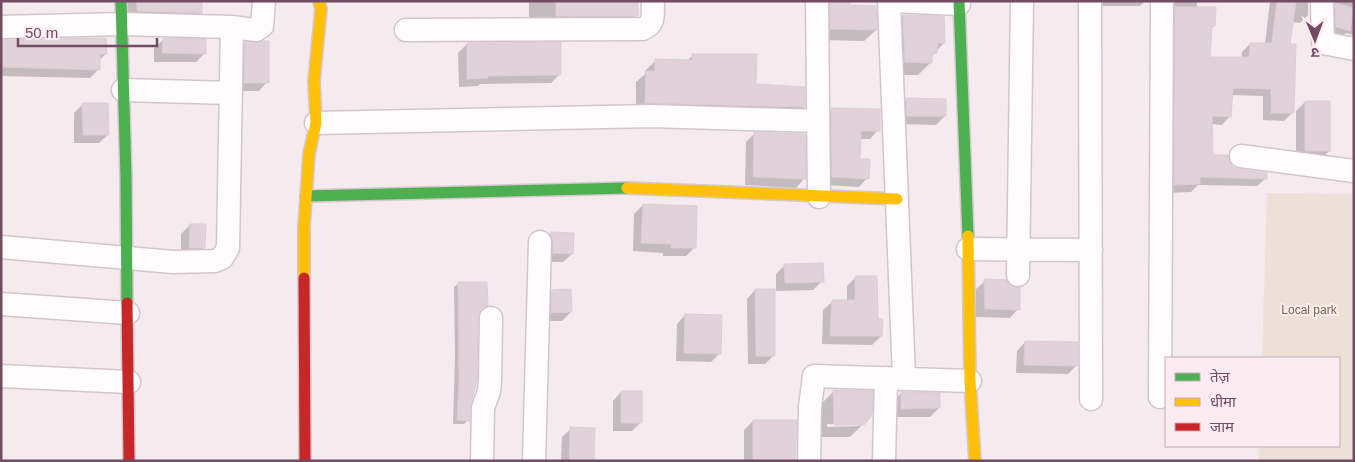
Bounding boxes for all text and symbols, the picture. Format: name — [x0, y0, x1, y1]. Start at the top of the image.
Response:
scale bar — [18, 15, 156, 47]
north arrow — [1290, 15, 1340, 65]
text: 50 m — [25, 24, 58, 41]
text: उ — [1310, 45, 1319, 61]
park label: Local park — [1281, 303, 1338, 317]
legend — [1165, 357, 1340, 447]
text: तेज़ — [1210, 368, 1231, 385]
text: धीमा — [1210, 393, 1237, 410]
text: जाम — [1210, 418, 1235, 435]

